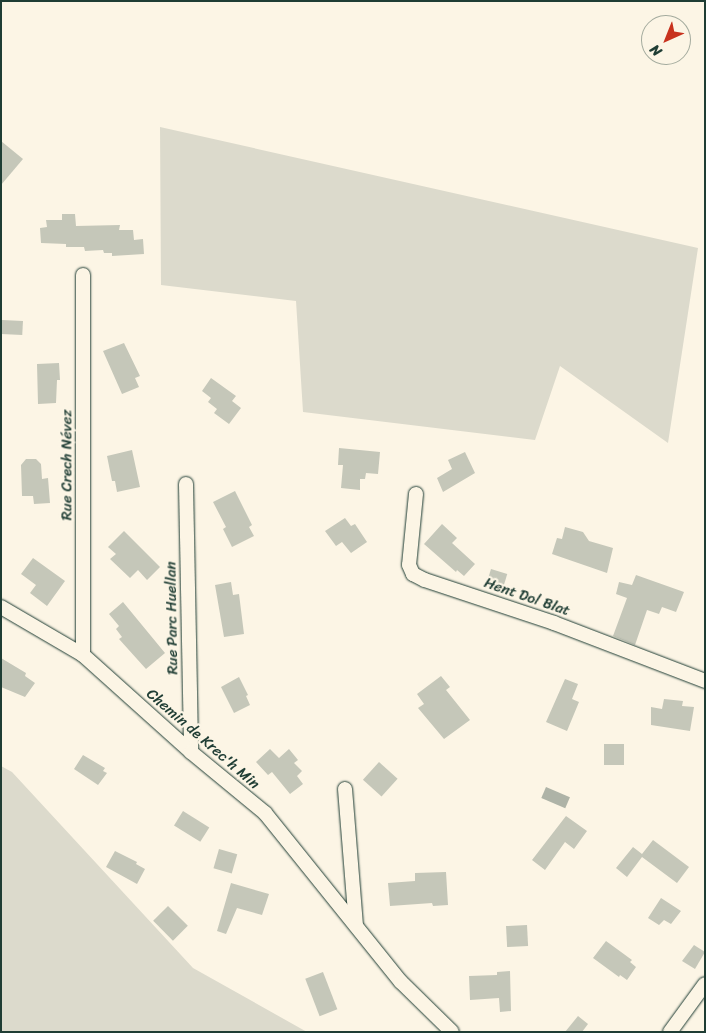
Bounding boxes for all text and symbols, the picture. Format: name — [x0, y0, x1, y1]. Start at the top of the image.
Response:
north arrow — [641, 15, 691, 65]
text: N — [644, 38, 668, 63]
street label: Rue Crech Névez — [58, 409, 76, 521]
street label: Rue Parc Huellan — [162, 561, 182, 675]
street label: Hent Dol Blat — [482, 574, 572, 620]
street label: Chemin de Krec'h Min — [143, 685, 263, 793]

